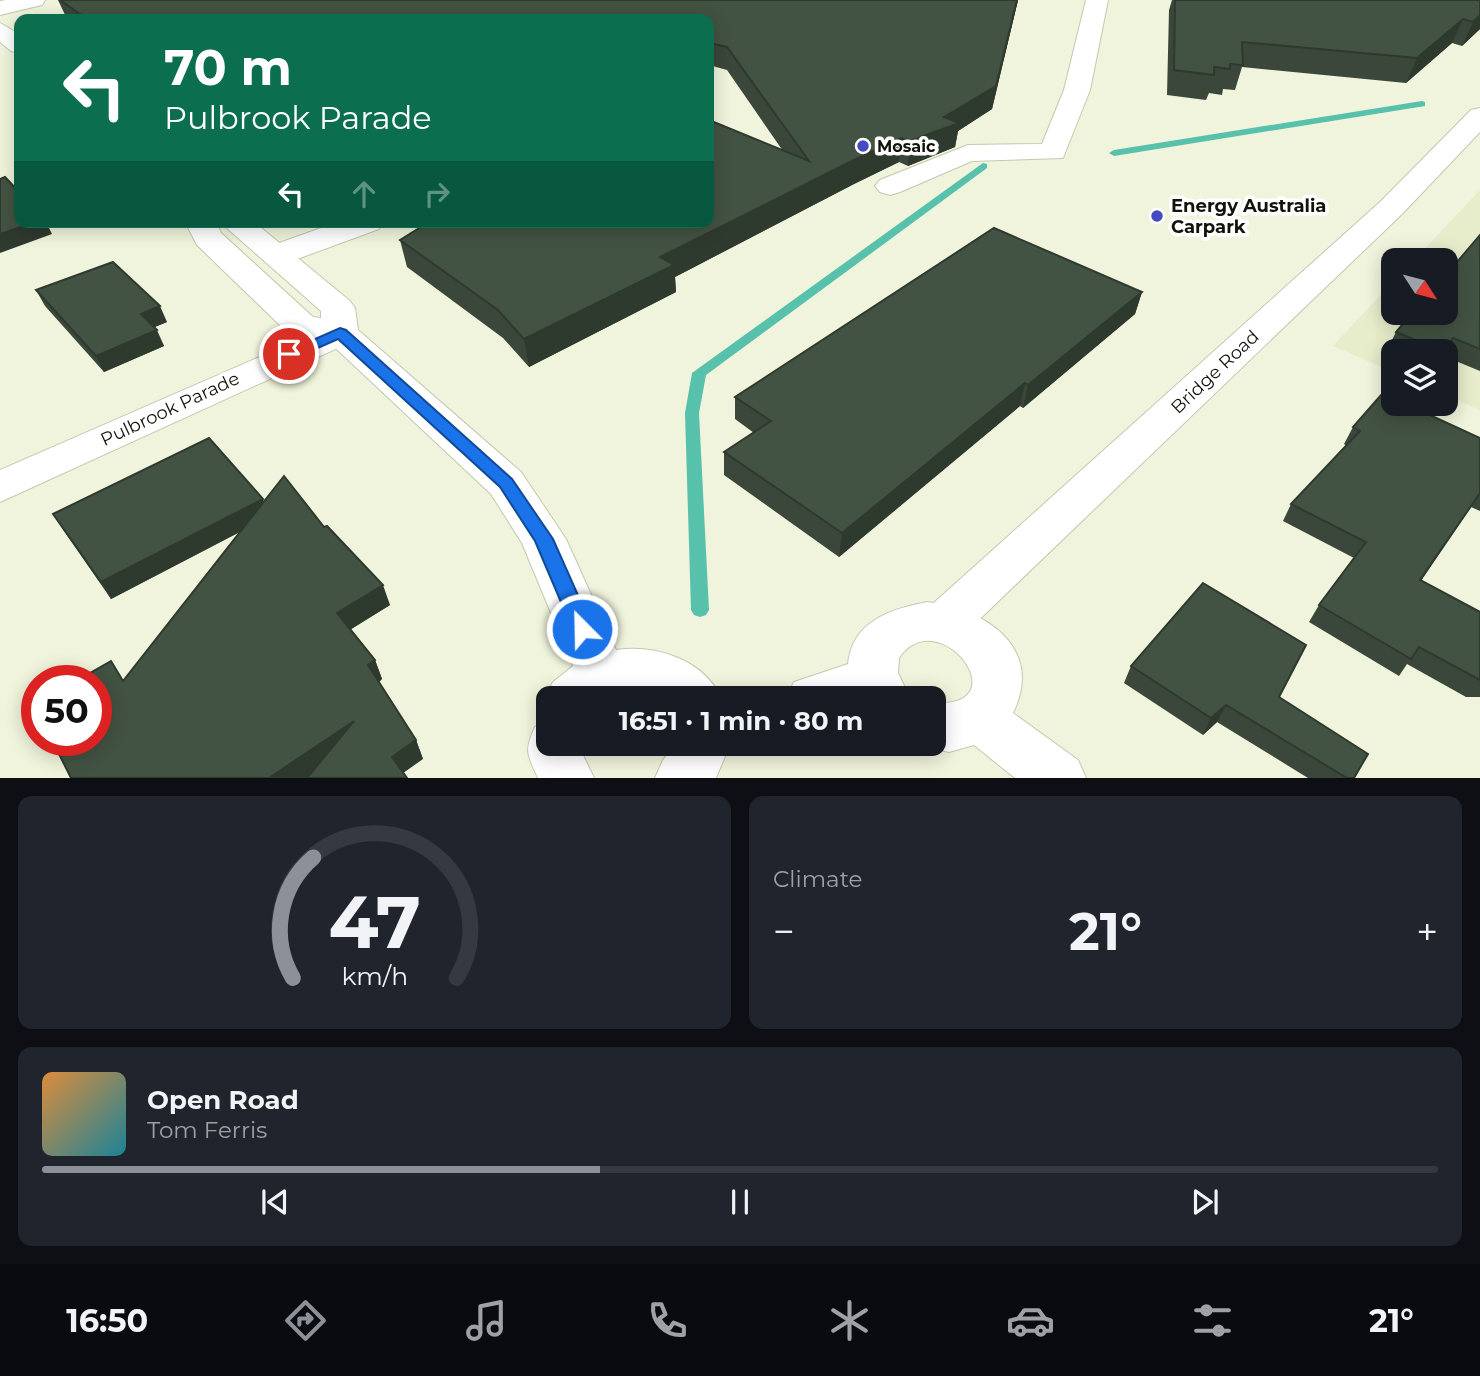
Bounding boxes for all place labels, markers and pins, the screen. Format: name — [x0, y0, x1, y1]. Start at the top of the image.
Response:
place label: Mosaic — [877, 137, 936, 156]
marker: Mosaic — [855, 138, 871, 154]
place label: Energy Australia Carpark — [1171, 195, 1326, 238]
marker: Energy Australia Carpark — [1149, 208, 1165, 224]
pin — [259, 324, 319, 384]

